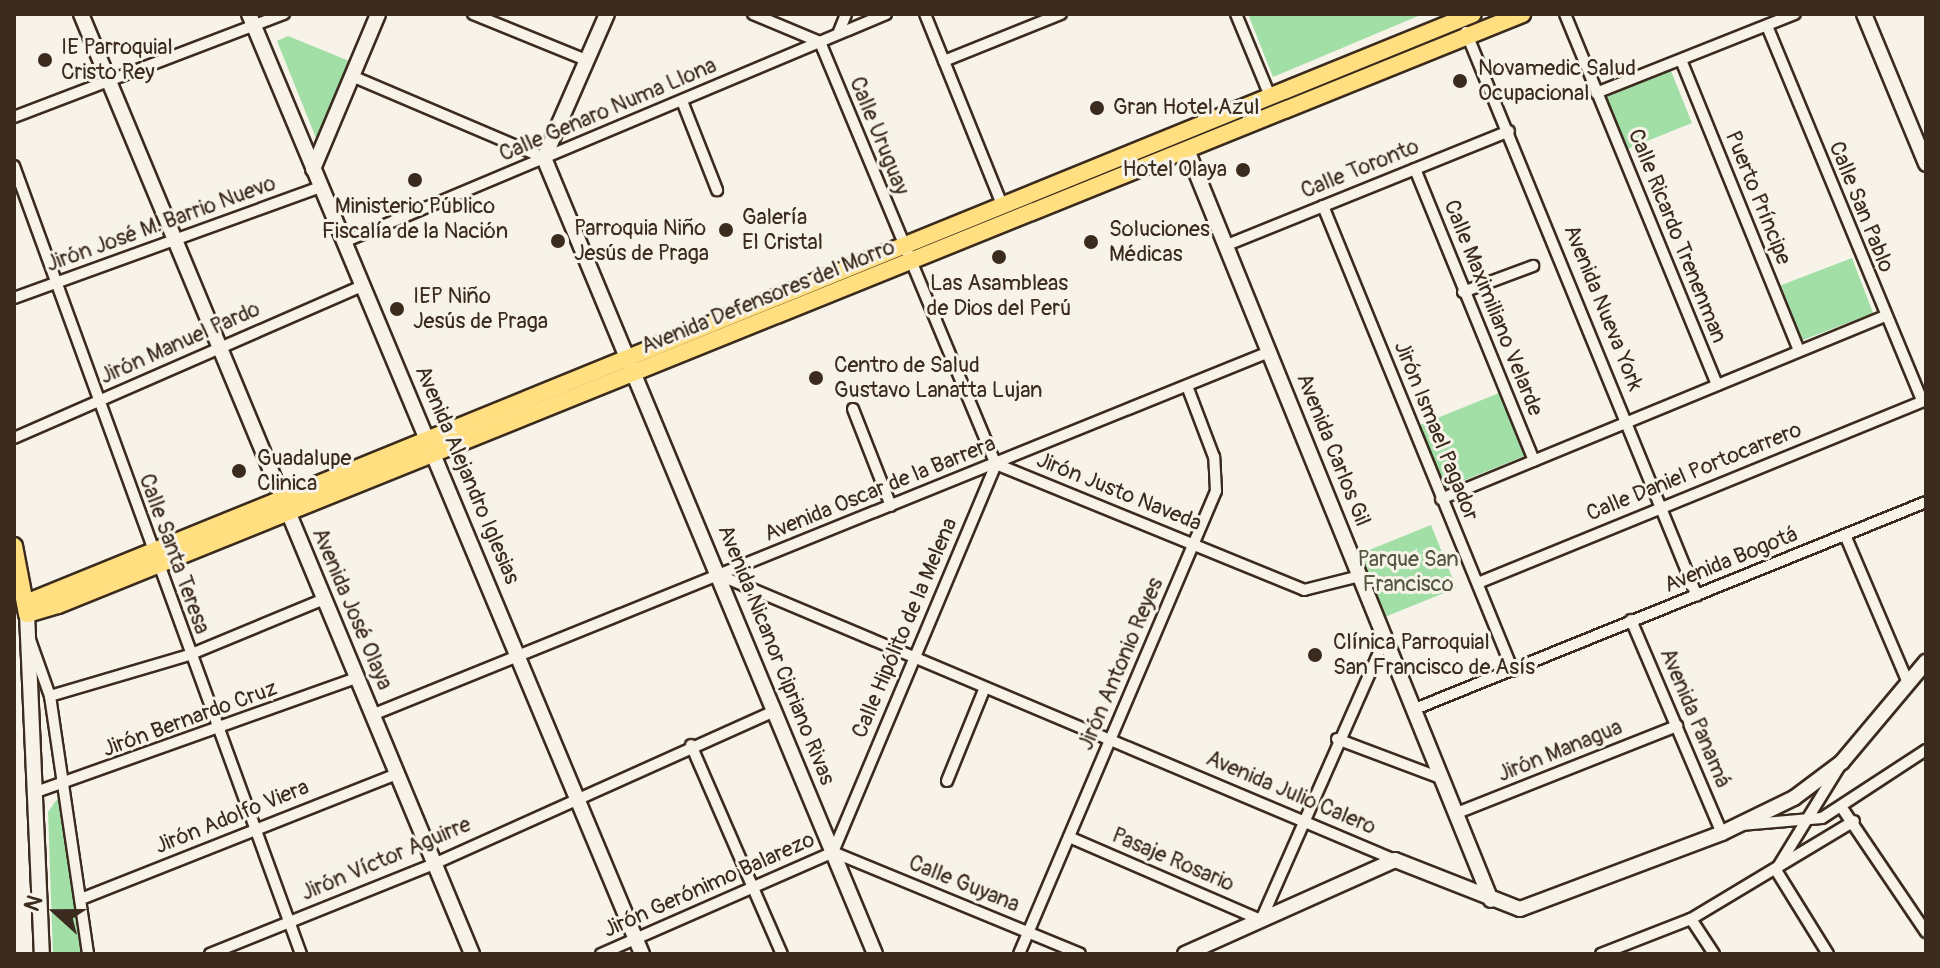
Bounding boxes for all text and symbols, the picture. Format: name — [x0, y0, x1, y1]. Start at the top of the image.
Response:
place label: IE Parroquial Cristo Rey — [61, 34, 173, 86]
marker: IE Parroquial Cristo Rey — [36, 51, 54, 69]
street label: Calle Genaro Numa Llona — [495, 52, 721, 168]
place label: Novamedic Salud Ocupacional — [1478, 55, 1636, 106]
marker: Novamedic Salud Ocupacional — [1449, 70, 1471, 92]
street label: Calle Uruguay — [843, 73, 915, 199]
place label: Gran Hotel Azul — [1113, 95, 1260, 121]
marker: Gran Hotel Azul — [1088, 99, 1106, 117]
street label: Calle Ricardo Trenenman — [1622, 125, 1732, 347]
street label: Puerto Príncipe — [1719, 127, 1797, 269]
street label: Calle Toronto — [1297, 133, 1423, 205]
street label: Calle San Pablo — [1823, 138, 1899, 276]
place label: Hotel Olaya — [1122, 157, 1227, 183]
marker: Hotel Olaya — [1234, 161, 1252, 179]
street label: Jirón José M. Barrio Nuevo — [43, 170, 279, 278]
marker: Ministerio Público Fiscalía de la Nación — [406, 171, 424, 189]
place label: Ministerio Público Fiscalía de la Nación — [322, 193, 508, 244]
street label: Calle Maximiliano Velarde — [1438, 196, 1548, 420]
place label: Galería El Cristal — [742, 204, 823, 256]
place label: Parroquia Niño Jesús de Praga — [574, 215, 709, 266]
place label: Soluciones Médicas — [1109, 216, 1210, 268]
marker: Galería El Cristal — [717, 221, 735, 239]
street label: Avenida Nueva York — [1558, 221, 1648, 395]
marker: Soluciones Médicas — [1080, 231, 1102, 253]
marker: Parroquia Niño Jesús de Praga — [549, 232, 567, 250]
street label: Avenida Defensores del Morro — [637, 234, 899, 360]
marker: Las Asambleas de Dios del Perú — [990, 248, 1008, 266]
place label: Las Asambleas de Dios del Perú — [927, 270, 1071, 322]
place label: IEP Niño Jesús de Praga — [413, 283, 548, 334]
street label: Jirón Manuel Pardo — [96, 296, 264, 390]
marker: IEP Niño Jesús de Praga — [388, 300, 406, 318]
street label: Jirón Ismael Pagador — [1388, 337, 1484, 525]
place label: Centro de Salud Gustavo Lanatta Lujan — [834, 352, 1042, 404]
street label: Avenida Alejandro Iglesias — [409, 362, 525, 588]
marker: Centro de Salud Gustavo Lanatta Lujan — [805, 367, 827, 389]
street label: Avenida Carlos Gil — [1290, 370, 1376, 530]
street label: Calle Daniel Portocarrero — [1583, 417, 1805, 527]
street label: Avenida Oscar de la Barrera — [761, 430, 999, 548]
place label: Guadalupe Clinica — [257, 445, 351, 496]
street label: Jirón Justo Naveda — [1033, 447, 1205, 537]
marker: Guadalupe Clinica — [228, 460, 250, 482]
street label: Calle Santa Teresa — [133, 470, 215, 638]
street label: Calle Hipólito de la Melena — [847, 514, 963, 742]
street label: Avenida Nicanor Cipriano Rivas — [712, 521, 840, 789]
street label: Avenida Bogotá — [1660, 521, 1802, 599]
street label: Avenida José Olaya — [306, 524, 398, 694]
park label: Parque San Francisco — [1357, 546, 1459, 598]
street label: Jirón Antonio Reyes — [1073, 574, 1169, 754]
place label: Clínica Parroquial San Francisco de Asís — [1333, 629, 1535, 680]
marker: Clínica Parroquial San Francisco de Asís — [1304, 644, 1326, 666]
street label: Avenida Panamá — [1654, 644, 1736, 792]
street label: Jirón Bernardo Cruz — [99, 675, 281, 763]
street label: Jirón Managua — [1494, 714, 1626, 788]
street label: Avenida Julio Calero — [1202, 745, 1380, 841]
street label: Jirón Adolfo Viera — [151, 774, 313, 860]
street label: Jirón Víctor Aguirre — [297, 811, 475, 907]
street label: Pasaje Rosario — [1108, 822, 1238, 898]
street label: Jirón Gerónimo Balarezo — [599, 826, 819, 944]
street label: Calle Guyana — [905, 850, 1023, 918]
north arrow — [16, 872, 96, 952]
text: N — [18, 891, 49, 915]

